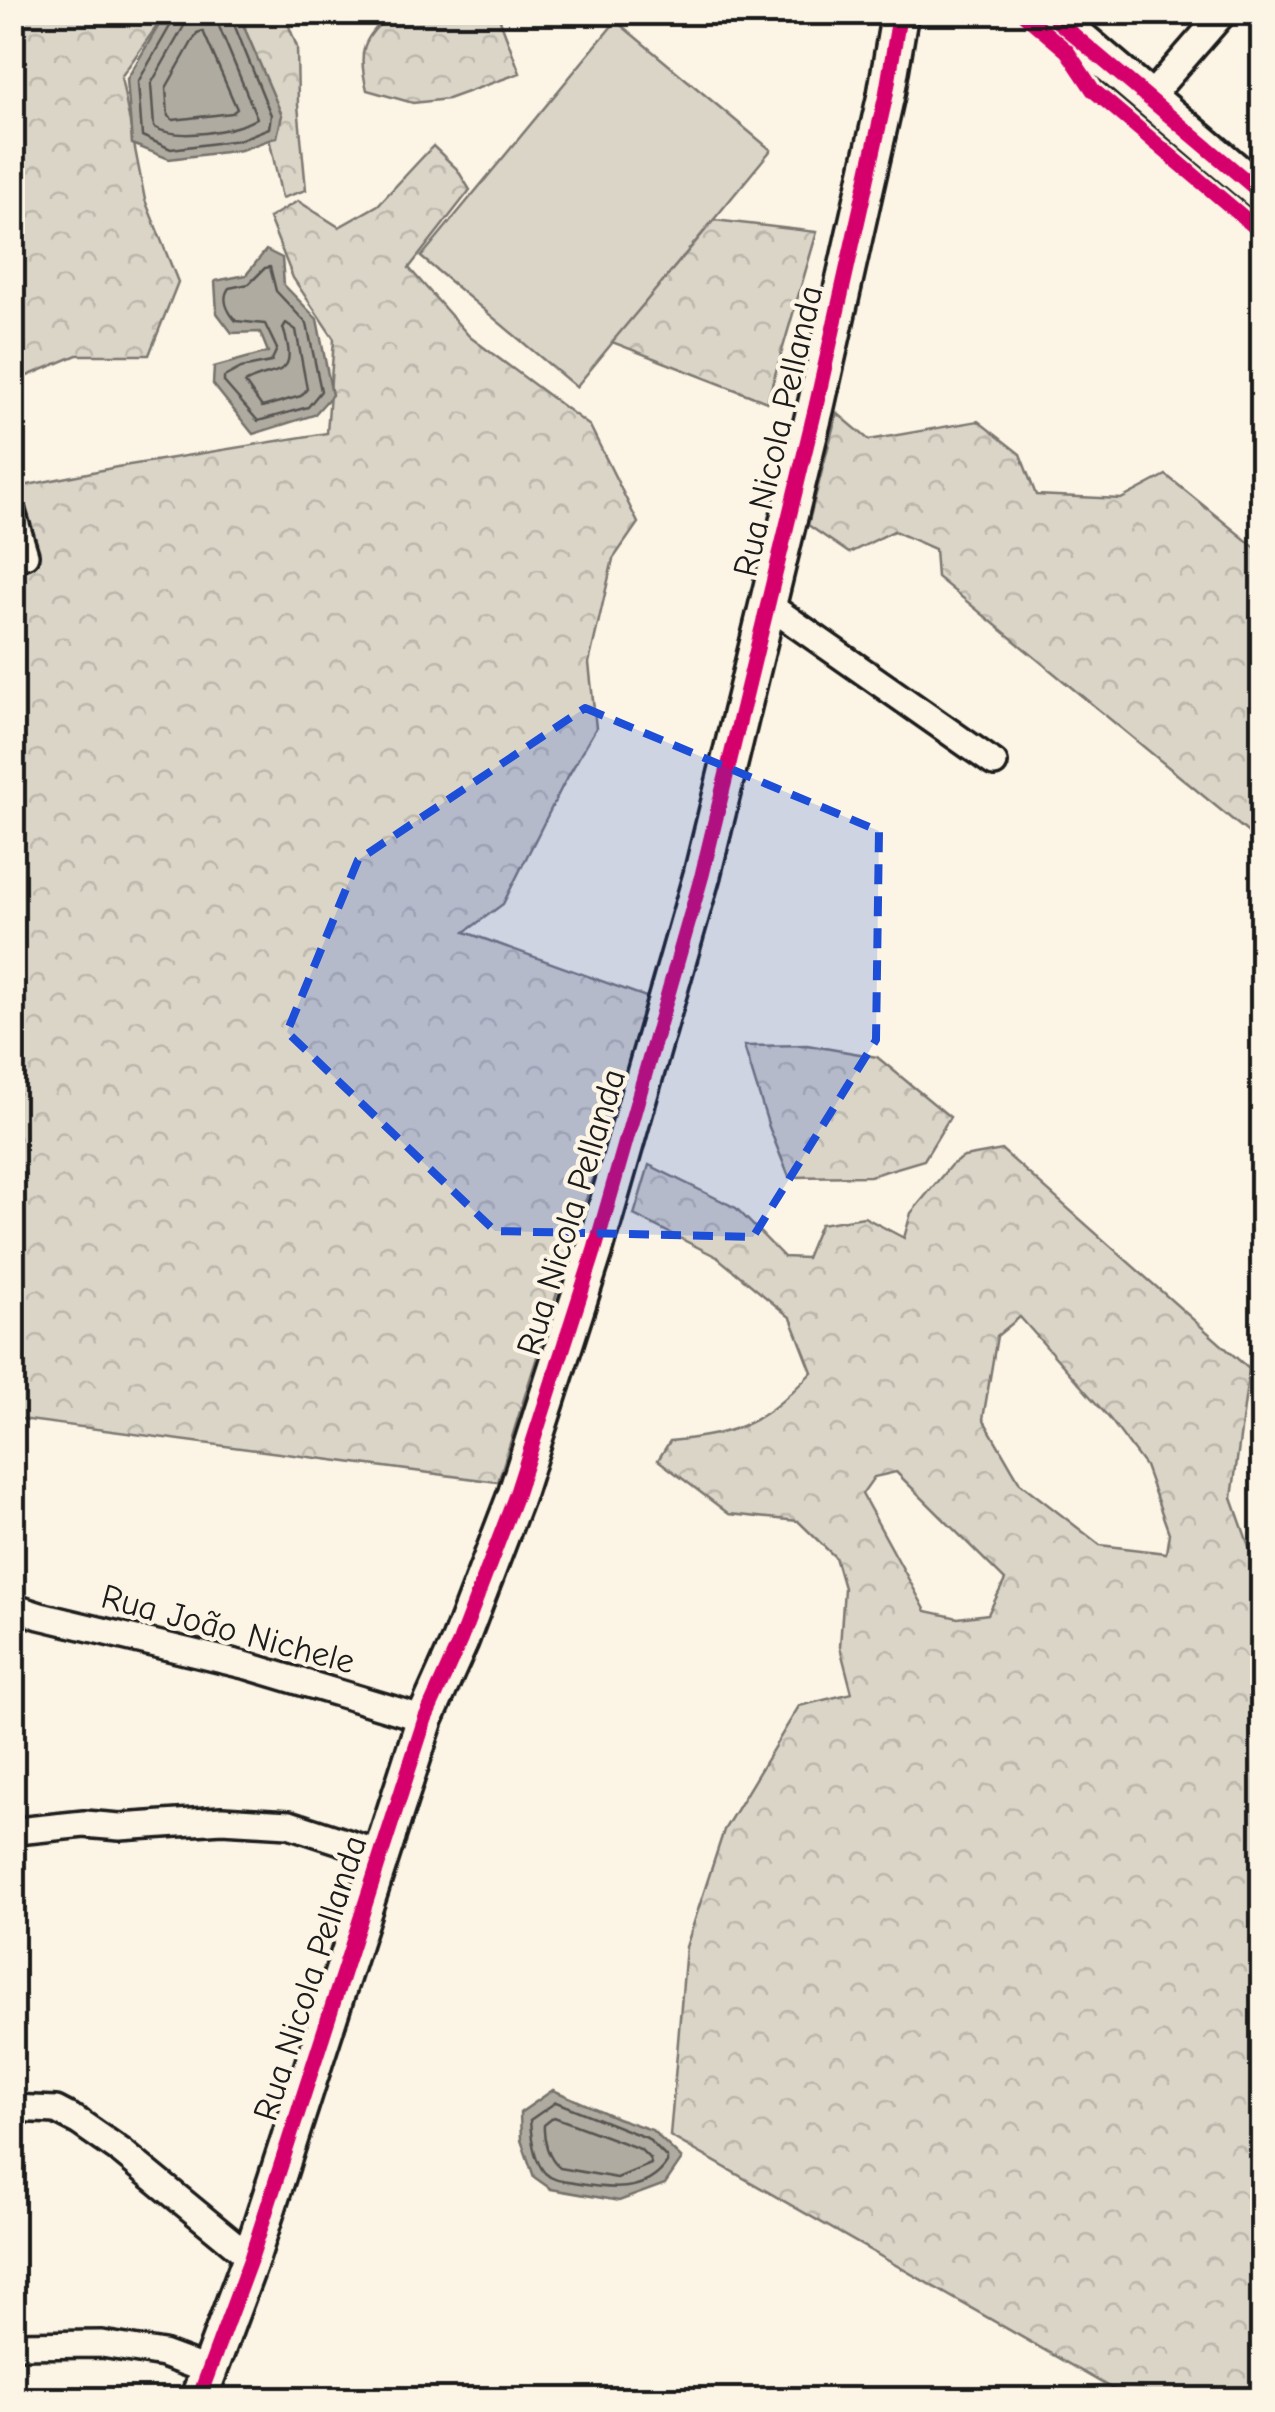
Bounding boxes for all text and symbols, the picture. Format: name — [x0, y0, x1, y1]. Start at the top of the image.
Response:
street label: Rua Nicola Pellanda — [725, 282, 831, 580]
street label: Rua Nicola Pellanda — [508, 1064, 634, 1360]
street label: Rua João Nichele — [97, 1575, 359, 1683]
street label: Rua Nicola Pellanda — [245, 1830, 375, 2126]

